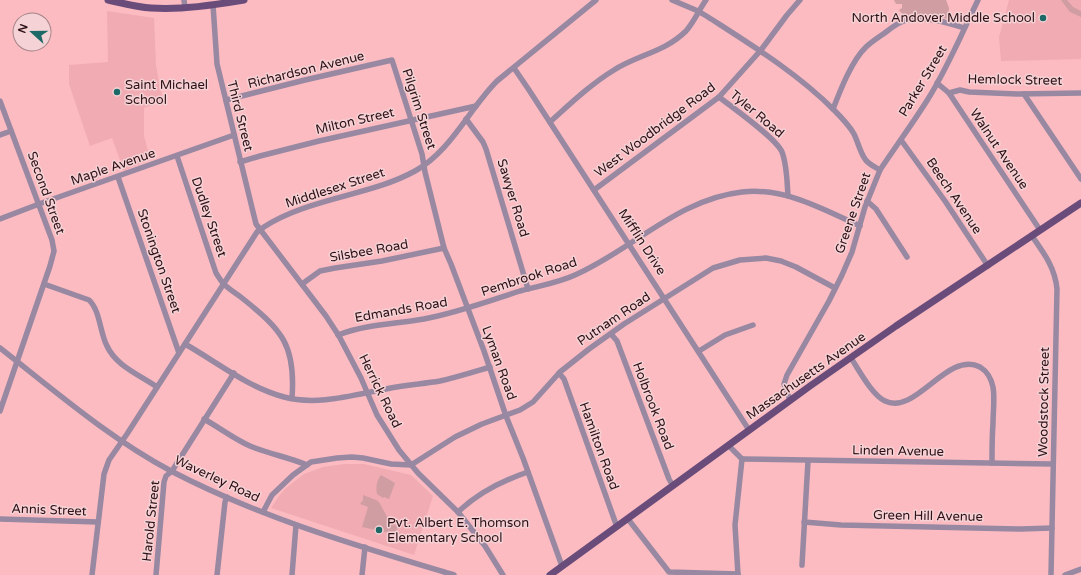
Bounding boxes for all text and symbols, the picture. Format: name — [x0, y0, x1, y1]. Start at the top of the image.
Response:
place label: North Andover Middle School — [852, 10, 1035, 26]
north arrow — [12, 12, 52, 52]
marker: North Andover Middle School — [1038, 13, 1048, 23]
text: N — [15, 22, 31, 35]
street label: Parker Street — [895, 42, 951, 120]
street label: Richardson Avenue — [246, 48, 366, 92]
street label: Pilgrim Street — [398, 67, 440, 151]
street label: Hemlock Street — [968, 71, 1062, 89]
place label: Saint Michael School — [125, 77, 208, 108]
street label: Third Street — [223, 79, 257, 153]
street label: West Woodbridge Road — [591, 79, 719, 181]
marker: Saint Michael School — [112, 87, 122, 97]
street label: Tyler Road — [727, 87, 787, 141]
street label: Milton Street — [314, 104, 396, 138]
street label: Walnut Avenue — [966, 106, 1032, 192]
street label: Maple Avenue — [69, 145, 157, 189]
street label: Second Street — [24, 149, 68, 237]
street label: Beech Avenue — [923, 155, 985, 237]
street label: Sawyer Road — [494, 157, 532, 239]
street label: Middlesex Street — [283, 164, 387, 212]
street label: Greene Street — [832, 170, 874, 256]
street label: Dudley Street — [188, 175, 230, 259]
street label: Mifflin Drive — [615, 206, 669, 278]
street label: Stonington Street — [134, 207, 184, 315]
street label: Silsbee Road — [328, 236, 410, 266]
street label: Pembrook Road — [479, 254, 579, 300]
street label: Putnam Road — [574, 289, 654, 349]
street label: Edmands Road — [353, 294, 449, 326]
street label: Lyman Road — [478, 324, 520, 402]
street label: Massachusetts Avenue — [743, 329, 869, 423]
street label: Woodstock Street — [1035, 347, 1053, 457]
street label: Herrick Road — [355, 351, 405, 431]
street label: Holbrook Road — [629, 360, 677, 452]
street label: Hamilton Road — [576, 400, 622, 492]
street label: Linden Avenue — [852, 442, 944, 460]
street label: Waverley Road — [172, 452, 262, 506]
street label: Harold Street — [139, 479, 163, 563]
street label: Annis Street — [11, 501, 87, 519]
street label: Green Hill Avenue — [873, 507, 983, 525]
place label: Pvt. Albert E. Thomson Elementary School — [387, 515, 529, 546]
marker: Pvt. Albert E. Thomson Elementary School — [374, 525, 384, 535]

